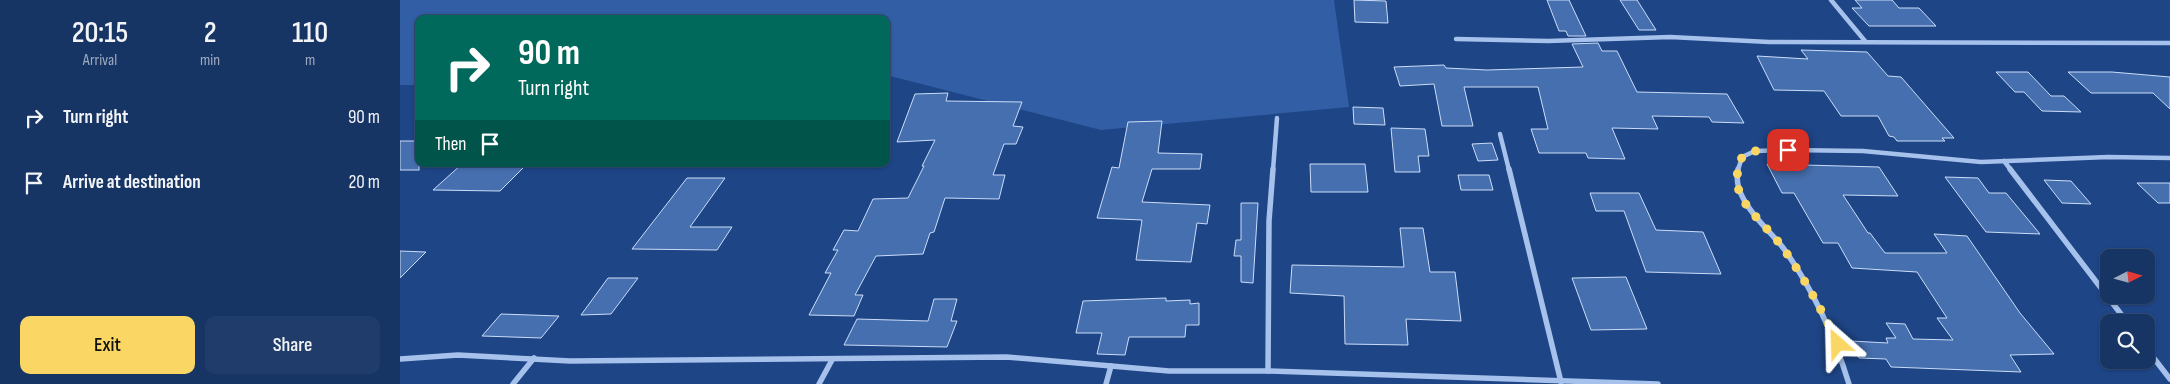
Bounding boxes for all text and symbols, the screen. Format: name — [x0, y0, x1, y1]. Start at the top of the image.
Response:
text: 20:15 — [72, 15, 128, 51]
text: 2 — [204, 15, 216, 51]
text: 110 — [292, 15, 328, 51]
text: 90 m — [518, 32, 580, 75]
icon: right — [435, 35, 500, 100]
text: Arrival — [83, 51, 117, 70]
text: min — [200, 51, 220, 70]
text: m — [305, 51, 315, 70]
text: Turn right — [518, 75, 589, 102]
icon: right — [20, 104, 48, 132]
text: Turn right — [63, 106, 128, 129]
text: 90 m — [348, 106, 380, 129]
pin — [1767, 129, 1809, 171]
icon: arrive — [476, 130, 504, 158]
text: Then — [435, 133, 466, 156]
icon: arrive — [1774, 136, 1802, 164]
icon: arrive — [20, 169, 48, 197]
text: Arrive at destination — [63, 171, 201, 194]
text: 20 m — [348, 171, 380, 194]
north arrow — [2100, 249, 2155, 304]
map controls — [2100, 249, 2155, 369]
button: search — [2100, 314, 2155, 369]
button: Exit — [20, 316, 195, 374]
button: Share — [205, 316, 380, 374]
position arrow — [1811, 317, 1863, 369]

